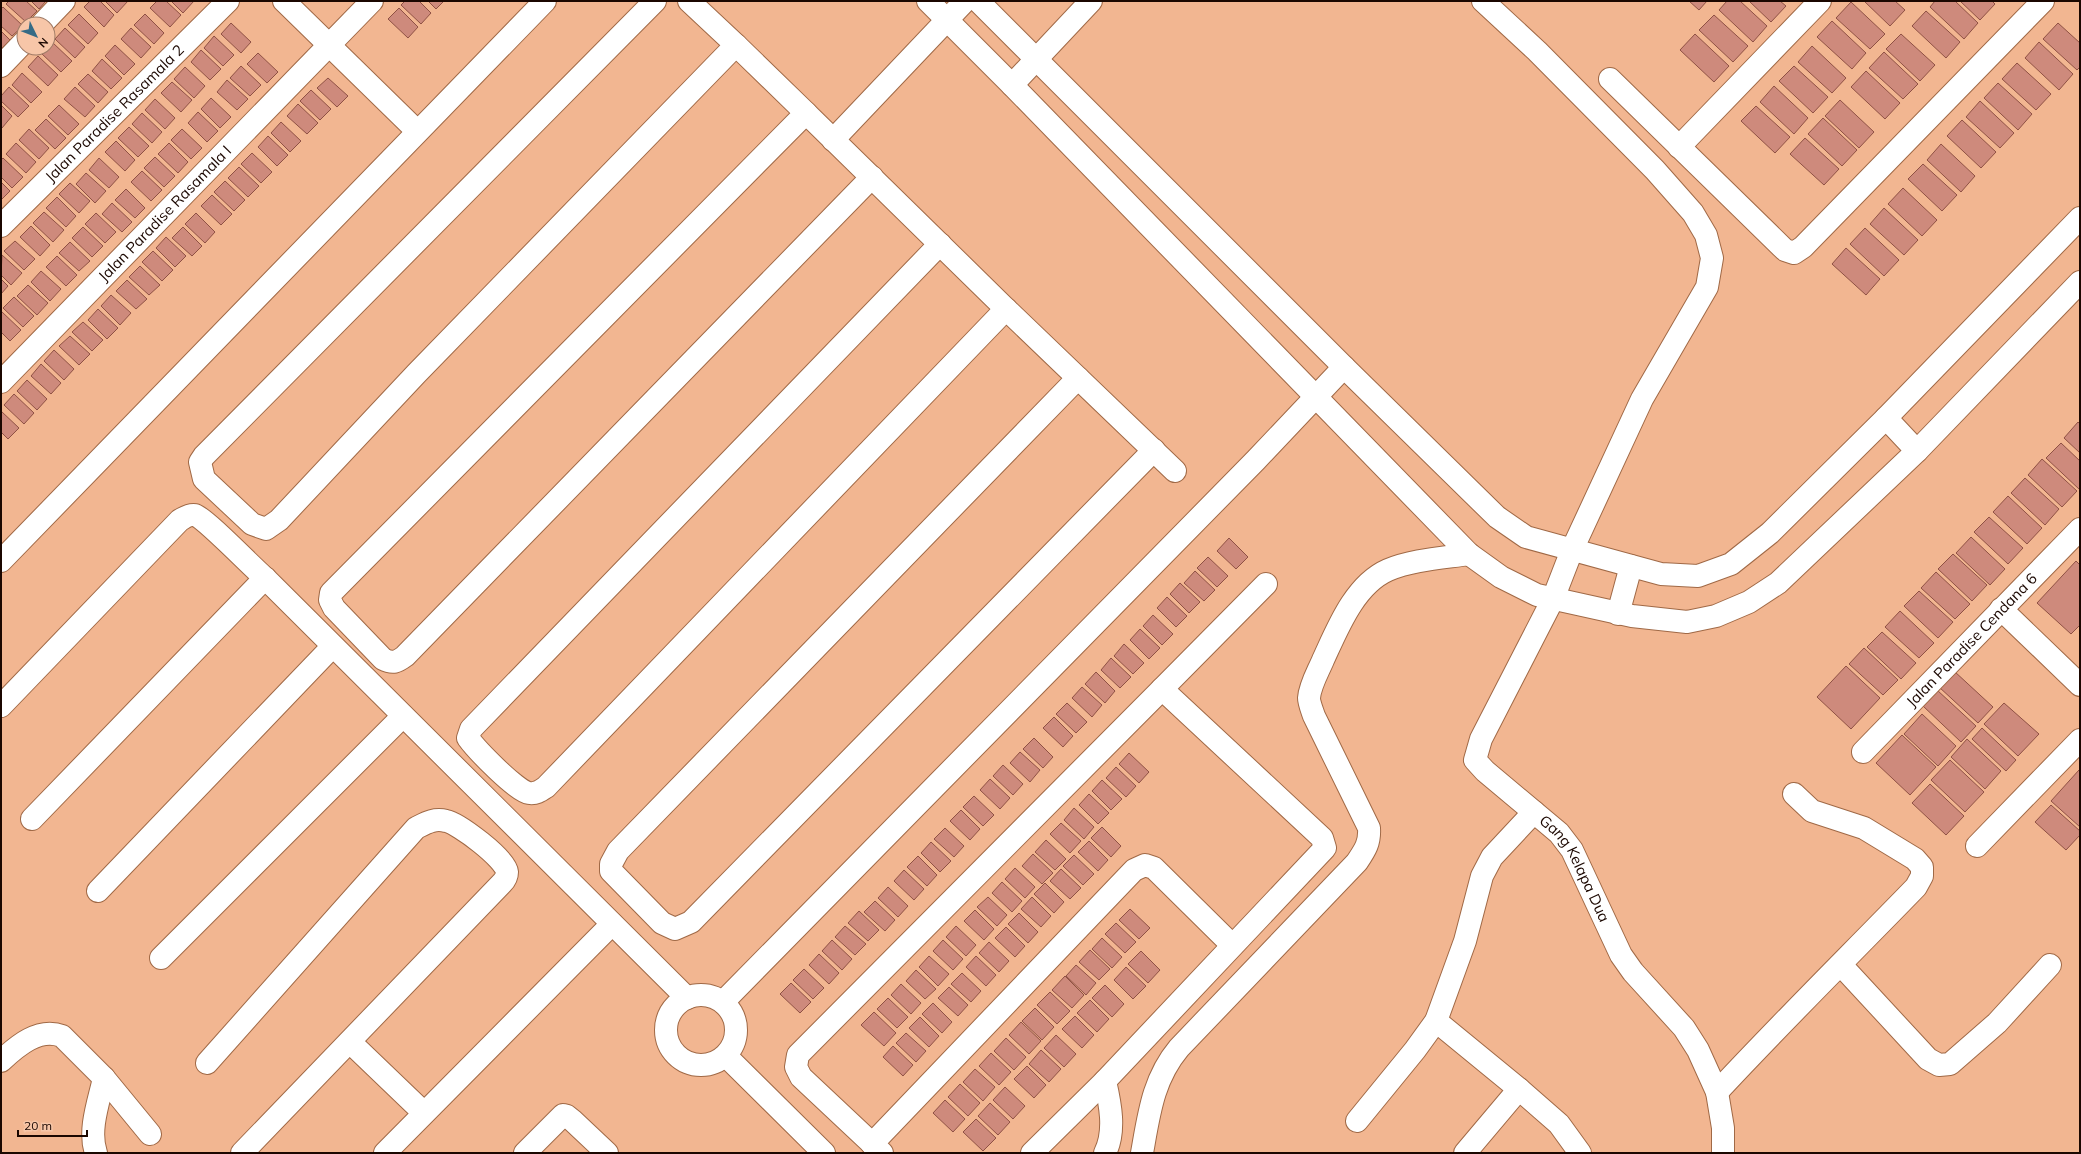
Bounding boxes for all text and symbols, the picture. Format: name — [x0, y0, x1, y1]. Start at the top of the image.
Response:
north arrow — [16, 16, 56, 56]
text: N — [35, 35, 51, 51]
street label: Jalan Paradise Rasamala 2 — [41, 40, 188, 186]
street label: Jalan Paradise Rasamala I — [94, 141, 235, 285]
street label: Jalan Paradise Cendana 6 — [1902, 569, 2041, 711]
street label: Gang Kelapa Dua — [1536, 811, 1614, 925]
scale bar — [18, 1112, 87, 1138]
text: 20 m — [24, 1118, 52, 1133]

